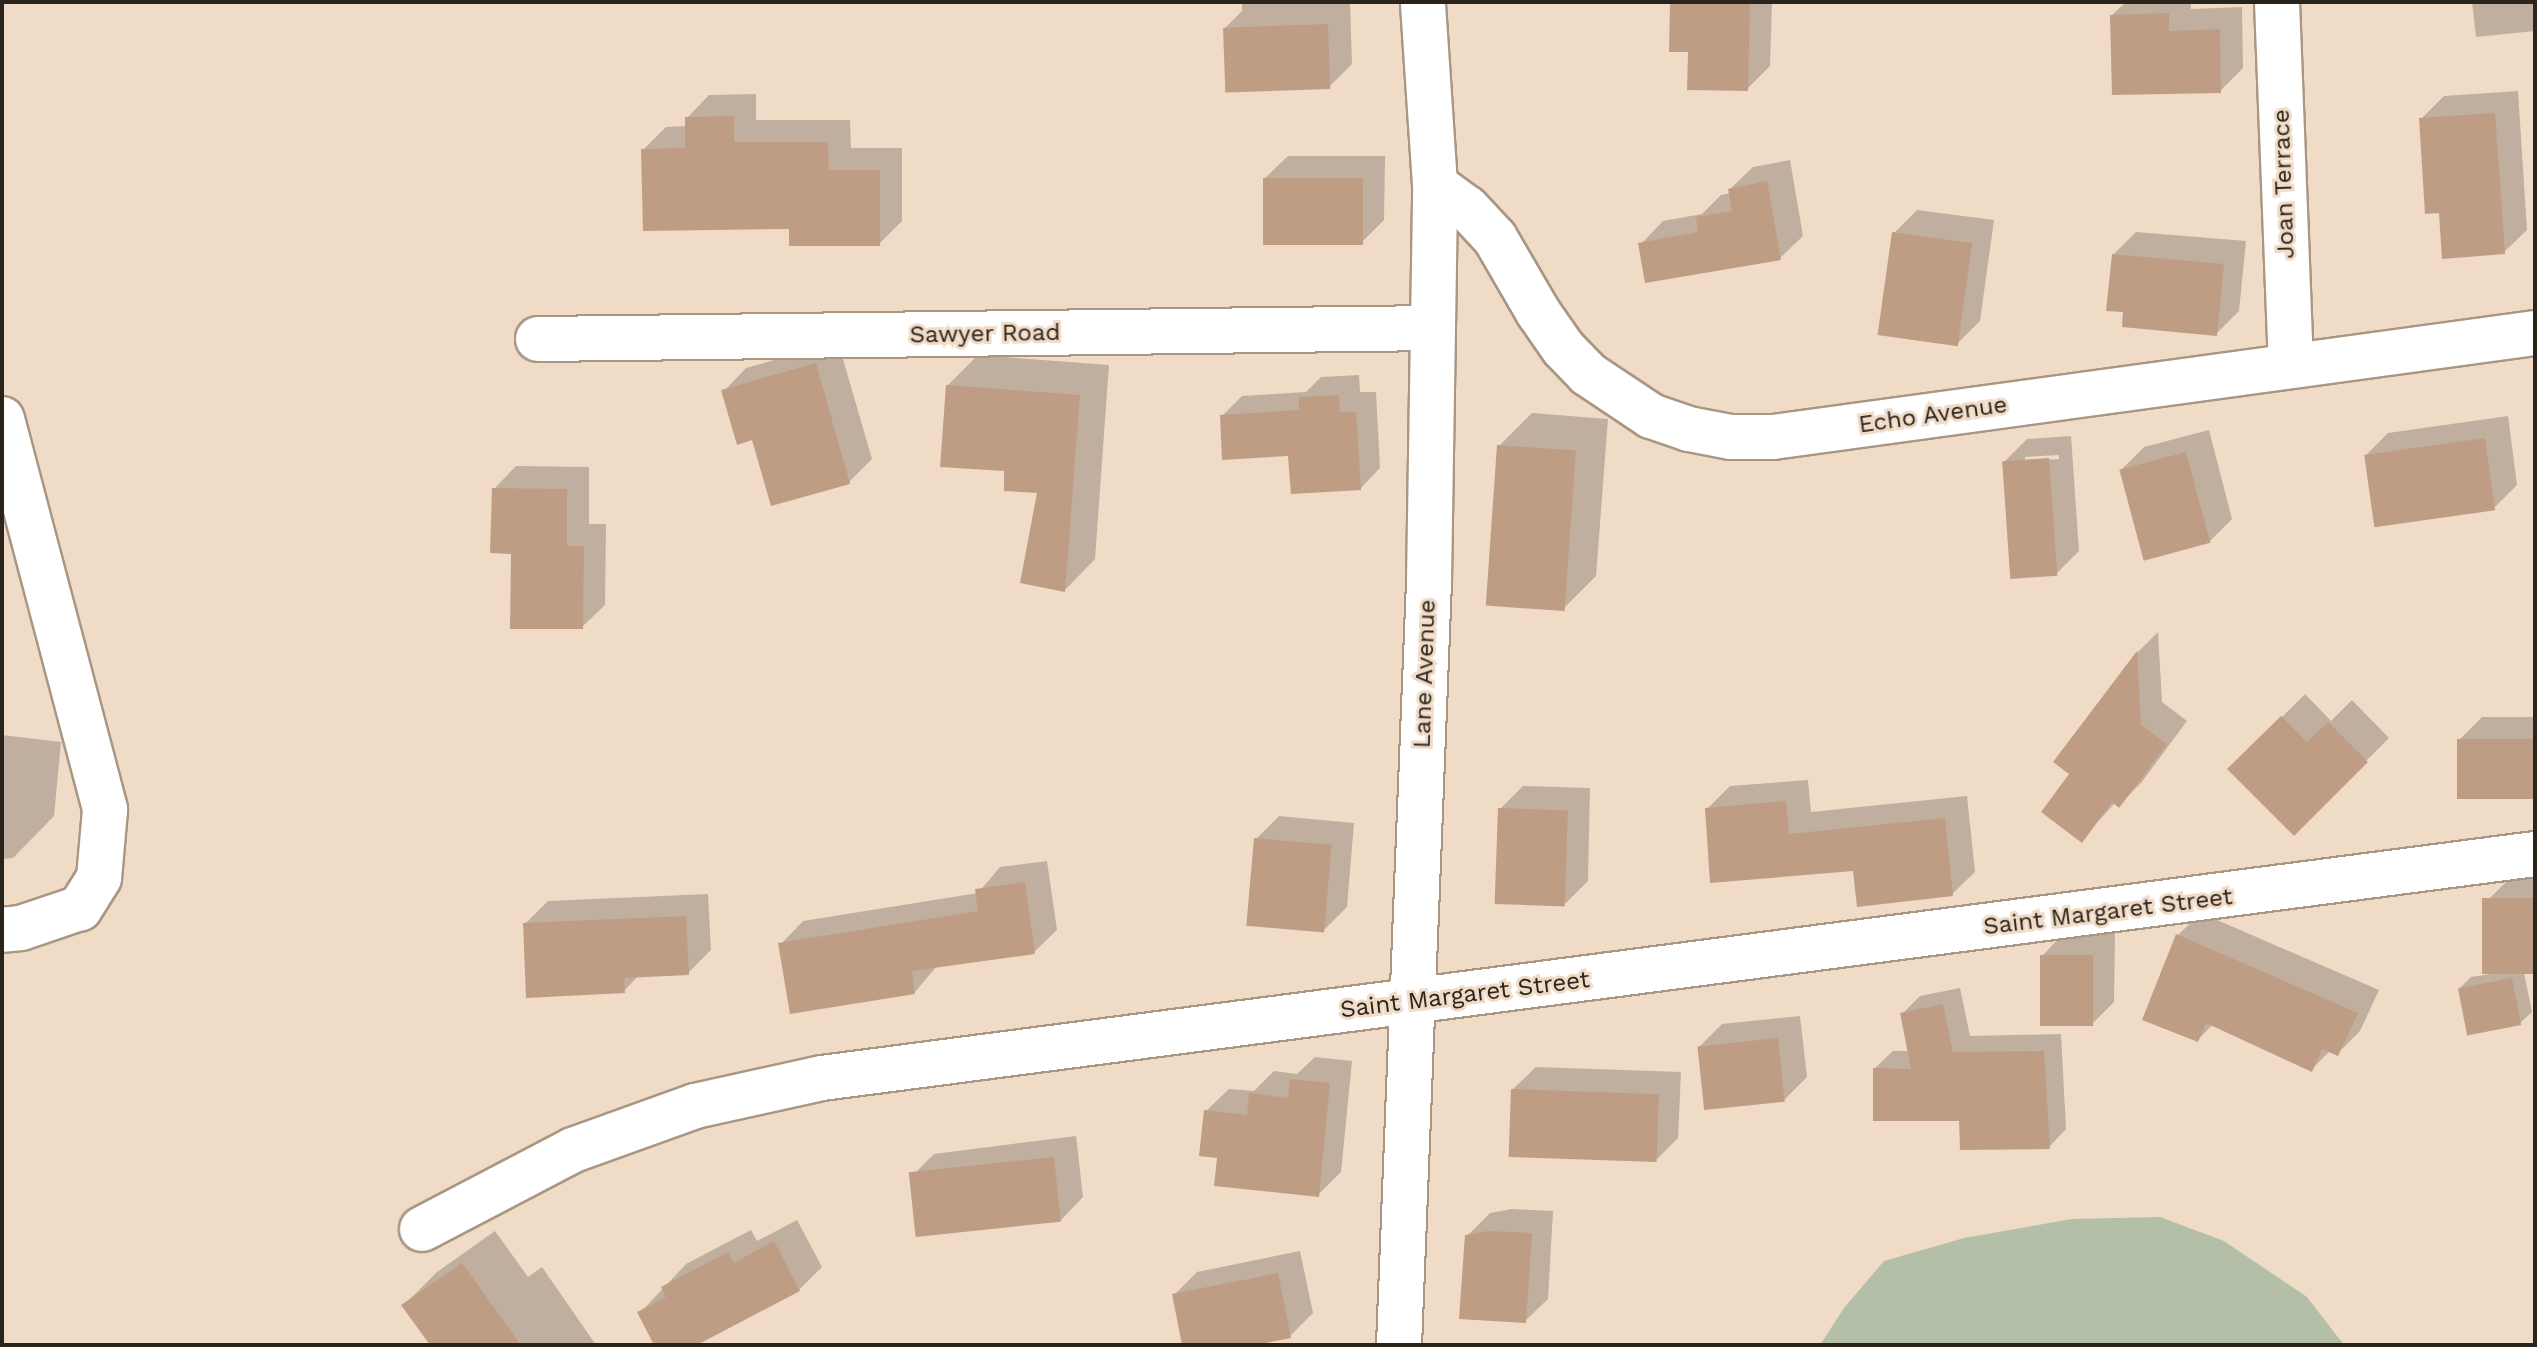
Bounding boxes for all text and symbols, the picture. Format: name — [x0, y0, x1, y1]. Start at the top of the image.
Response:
street label: Joan Terrace — [2267, 108, 2301, 260]
street label: Sawyer Road — [909, 318, 1061, 350]
street label: Echo Avenue — [1856, 390, 2010, 440]
street label: Lane Avenue — [1408, 599, 1442, 749]
street label: Saint Margaret Street — [1982, 882, 2234, 942]
street label: Saint Margaret Street — [1339, 965, 1591, 1025]

